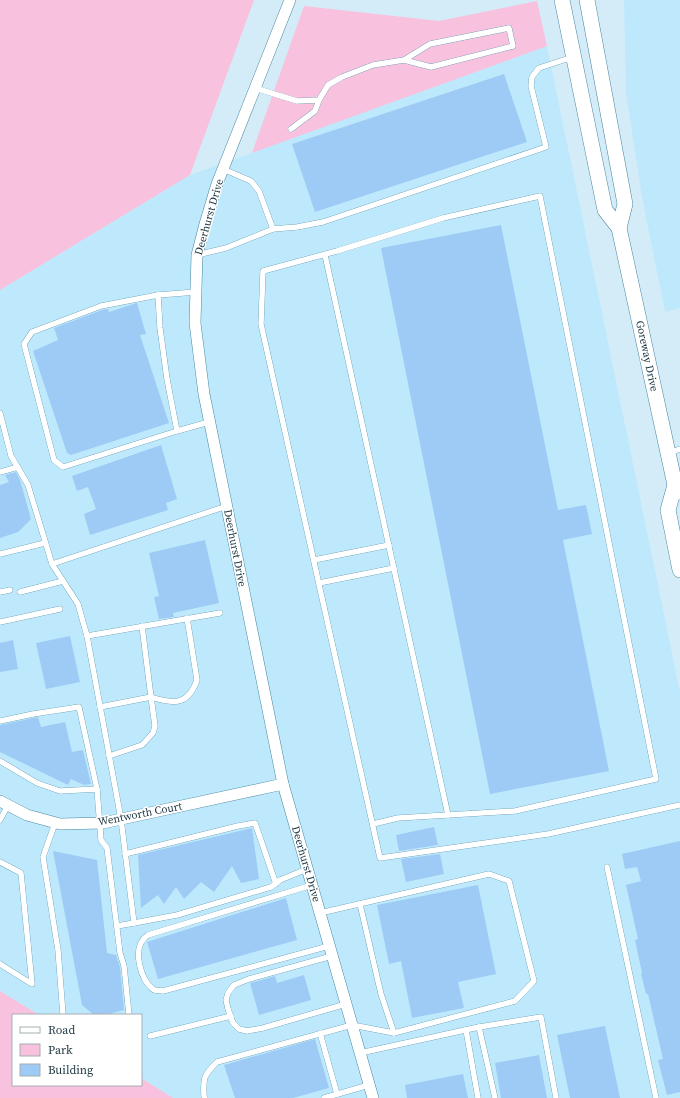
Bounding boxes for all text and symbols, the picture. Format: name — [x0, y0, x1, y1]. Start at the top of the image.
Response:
street label: Deerhurst Drive — [191, 177, 227, 257]
street label: Goreway Drive — [632, 319, 662, 393]
street label: Deerhurst Drive — [220, 508, 250, 588]
street label: Wentworth Court — [97, 798, 184, 829]
street label: Deerhurst Drive — [288, 824, 324, 904]
legend — [12, 1014, 142, 1086]
text: Road — [48, 1022, 75, 1038]
text: Park — [48, 1042, 73, 1058]
text: Building — [48, 1062, 93, 1078]

